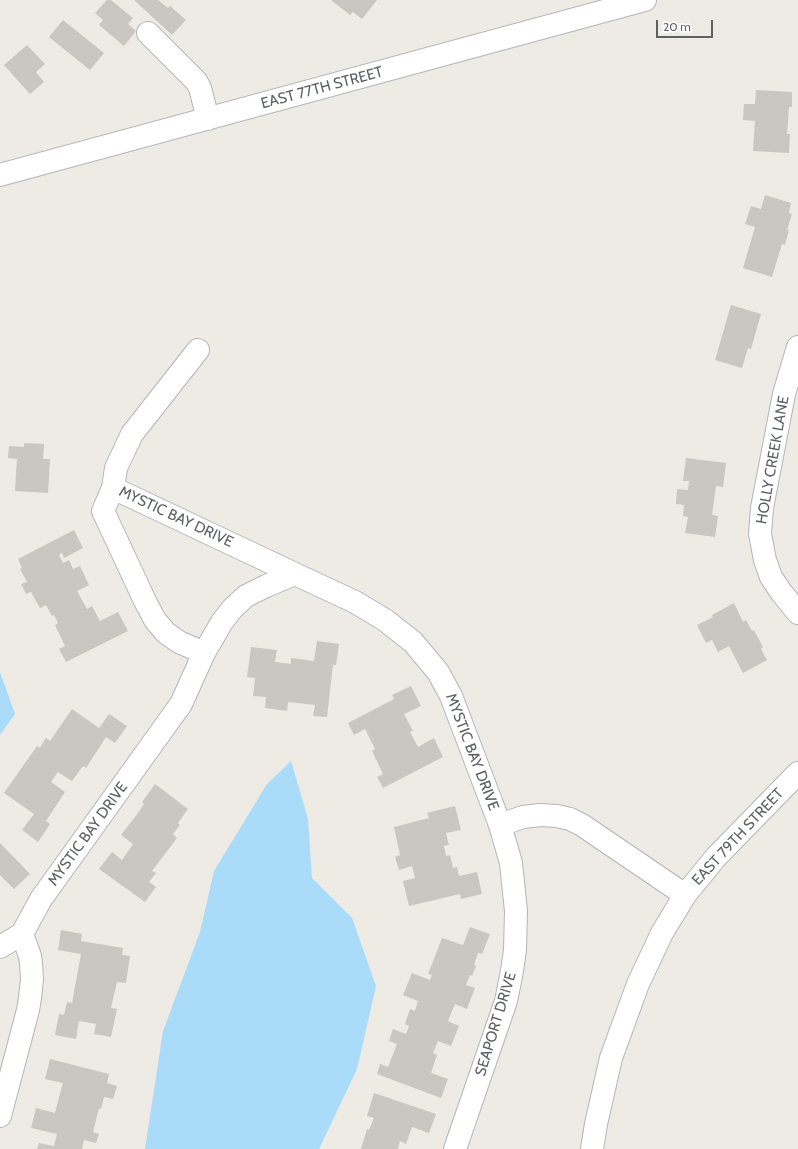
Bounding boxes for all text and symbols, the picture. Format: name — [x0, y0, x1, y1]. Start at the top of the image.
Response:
scale bar — [658, 12, 715, 38]
text: 20 m — [663, 19, 691, 34]
street label: EAST 77TH STREET — [259, 63, 385, 113]
street label: HOLLY CREEK LANE — [753, 394, 793, 526]
street label: MYSTIC BAY DRIVE — [116, 483, 236, 551]
street label: MYSTIC BAY DRIVE — [441, 691, 503, 813]
street label: MYSTIC BAY DRIVE — [44, 779, 132, 889]
street label: EAST 79TH STREET — [688, 785, 788, 889]
street label: SEAPORT DRIVE — [472, 970, 520, 1078]

